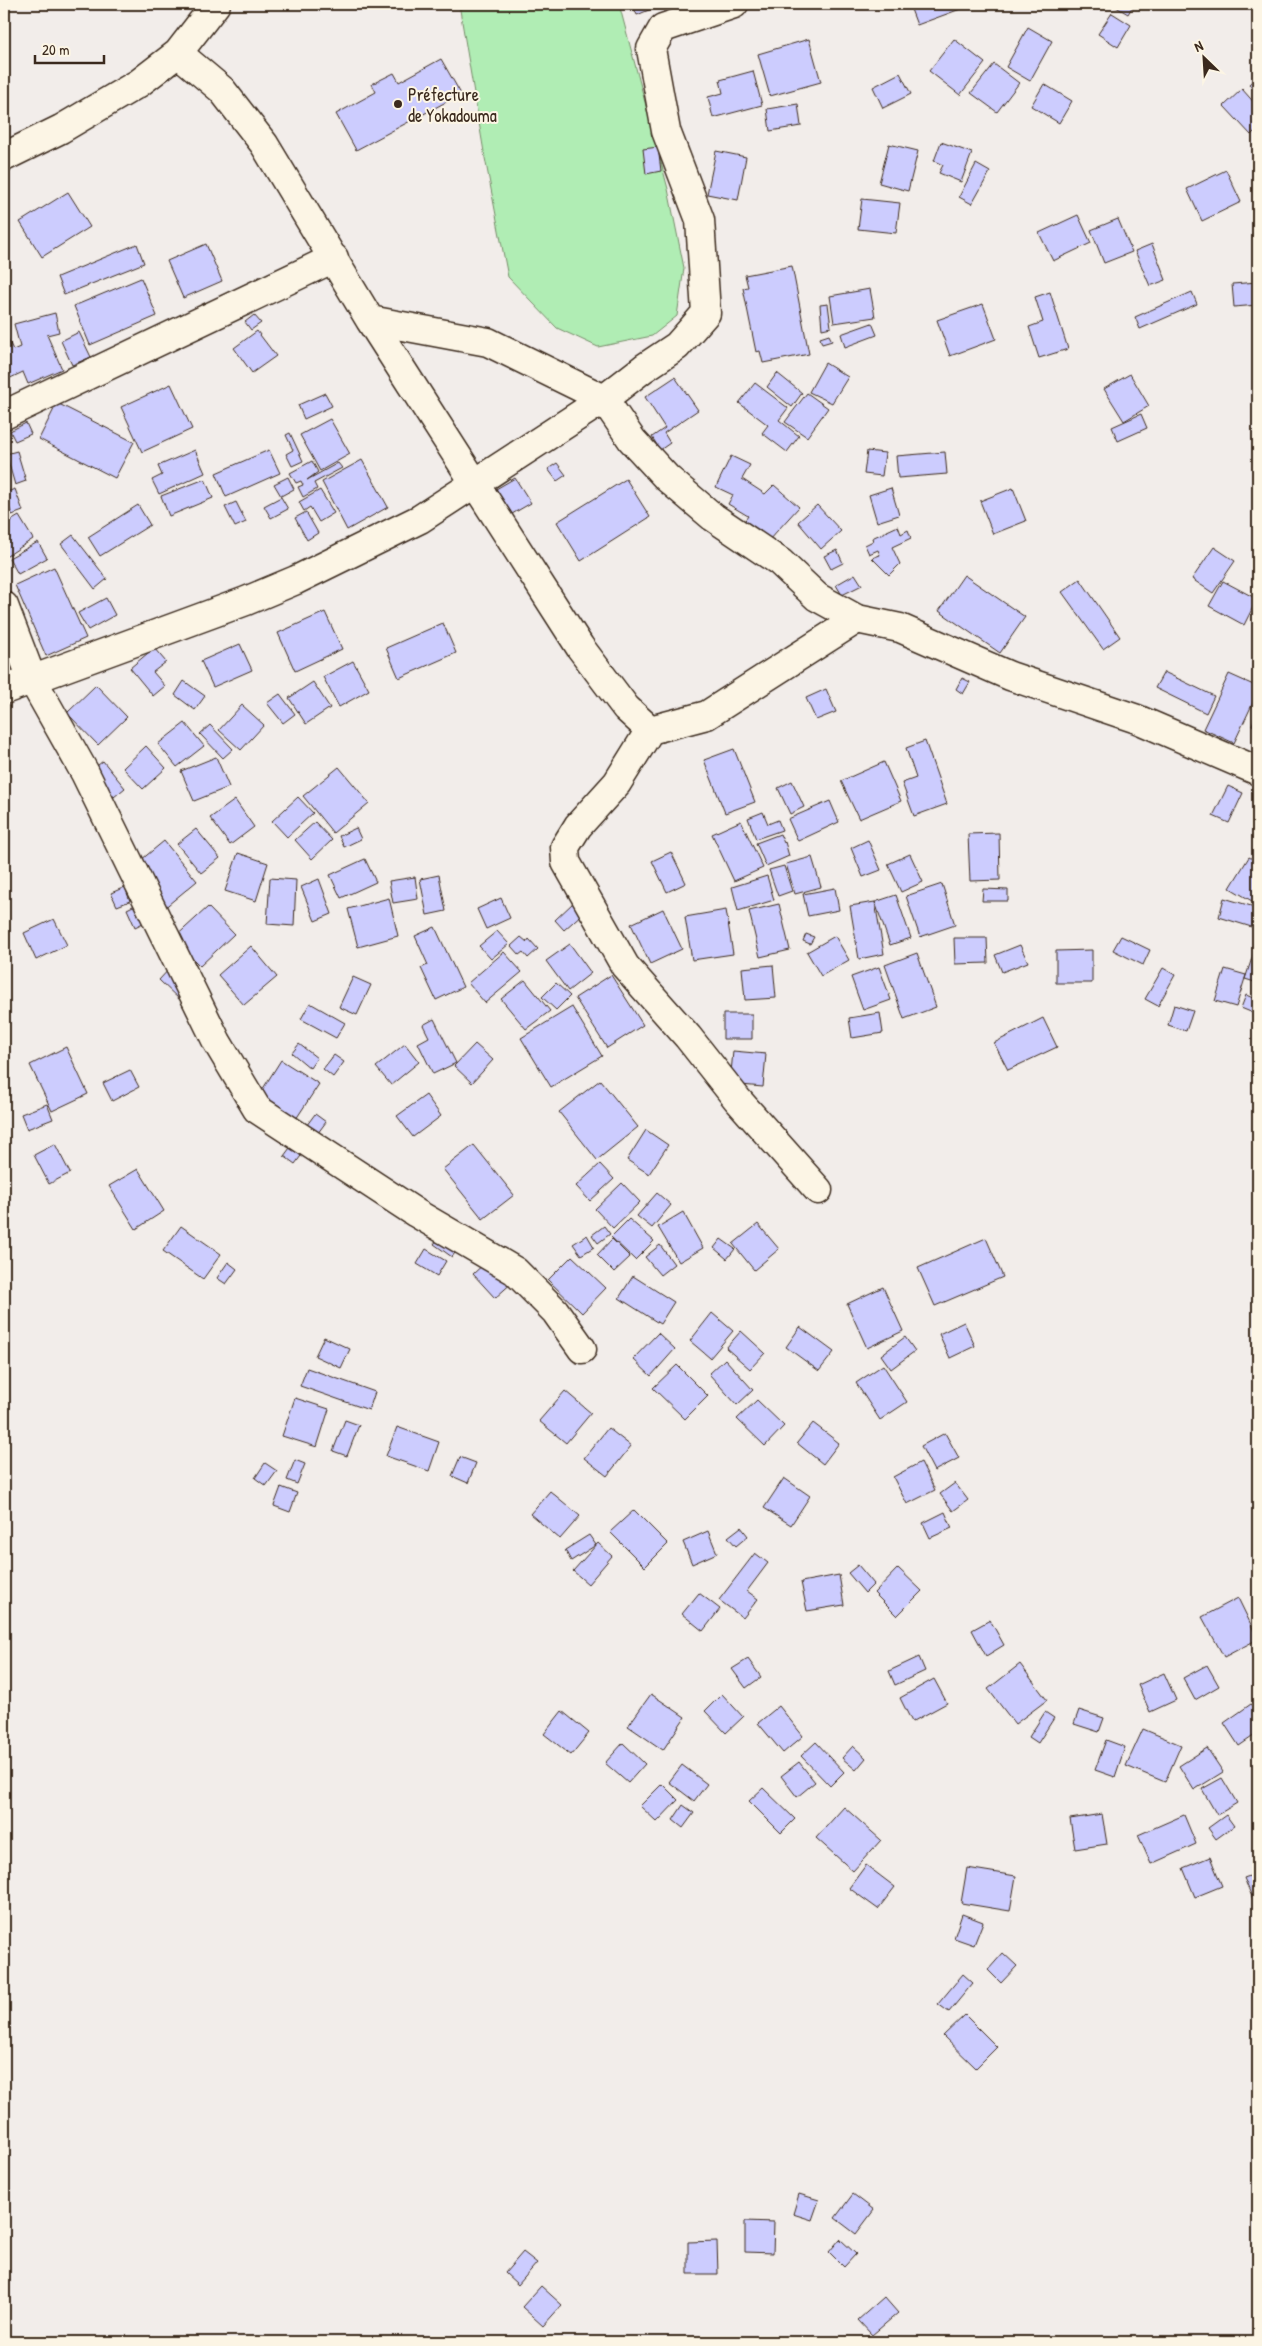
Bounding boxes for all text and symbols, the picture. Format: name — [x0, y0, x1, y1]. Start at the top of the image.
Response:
scale bar — [35, 32, 104, 64]
north arrow — [1180, 32, 1230, 82]
text: N — [1191, 35, 1206, 56]
text: 20 m — [42, 39, 69, 60]
place label: Préfecture de Yokadouma — [408, 82, 497, 128]
marker: Préfecture de Yokadouma — [392, 98, 404, 110]

